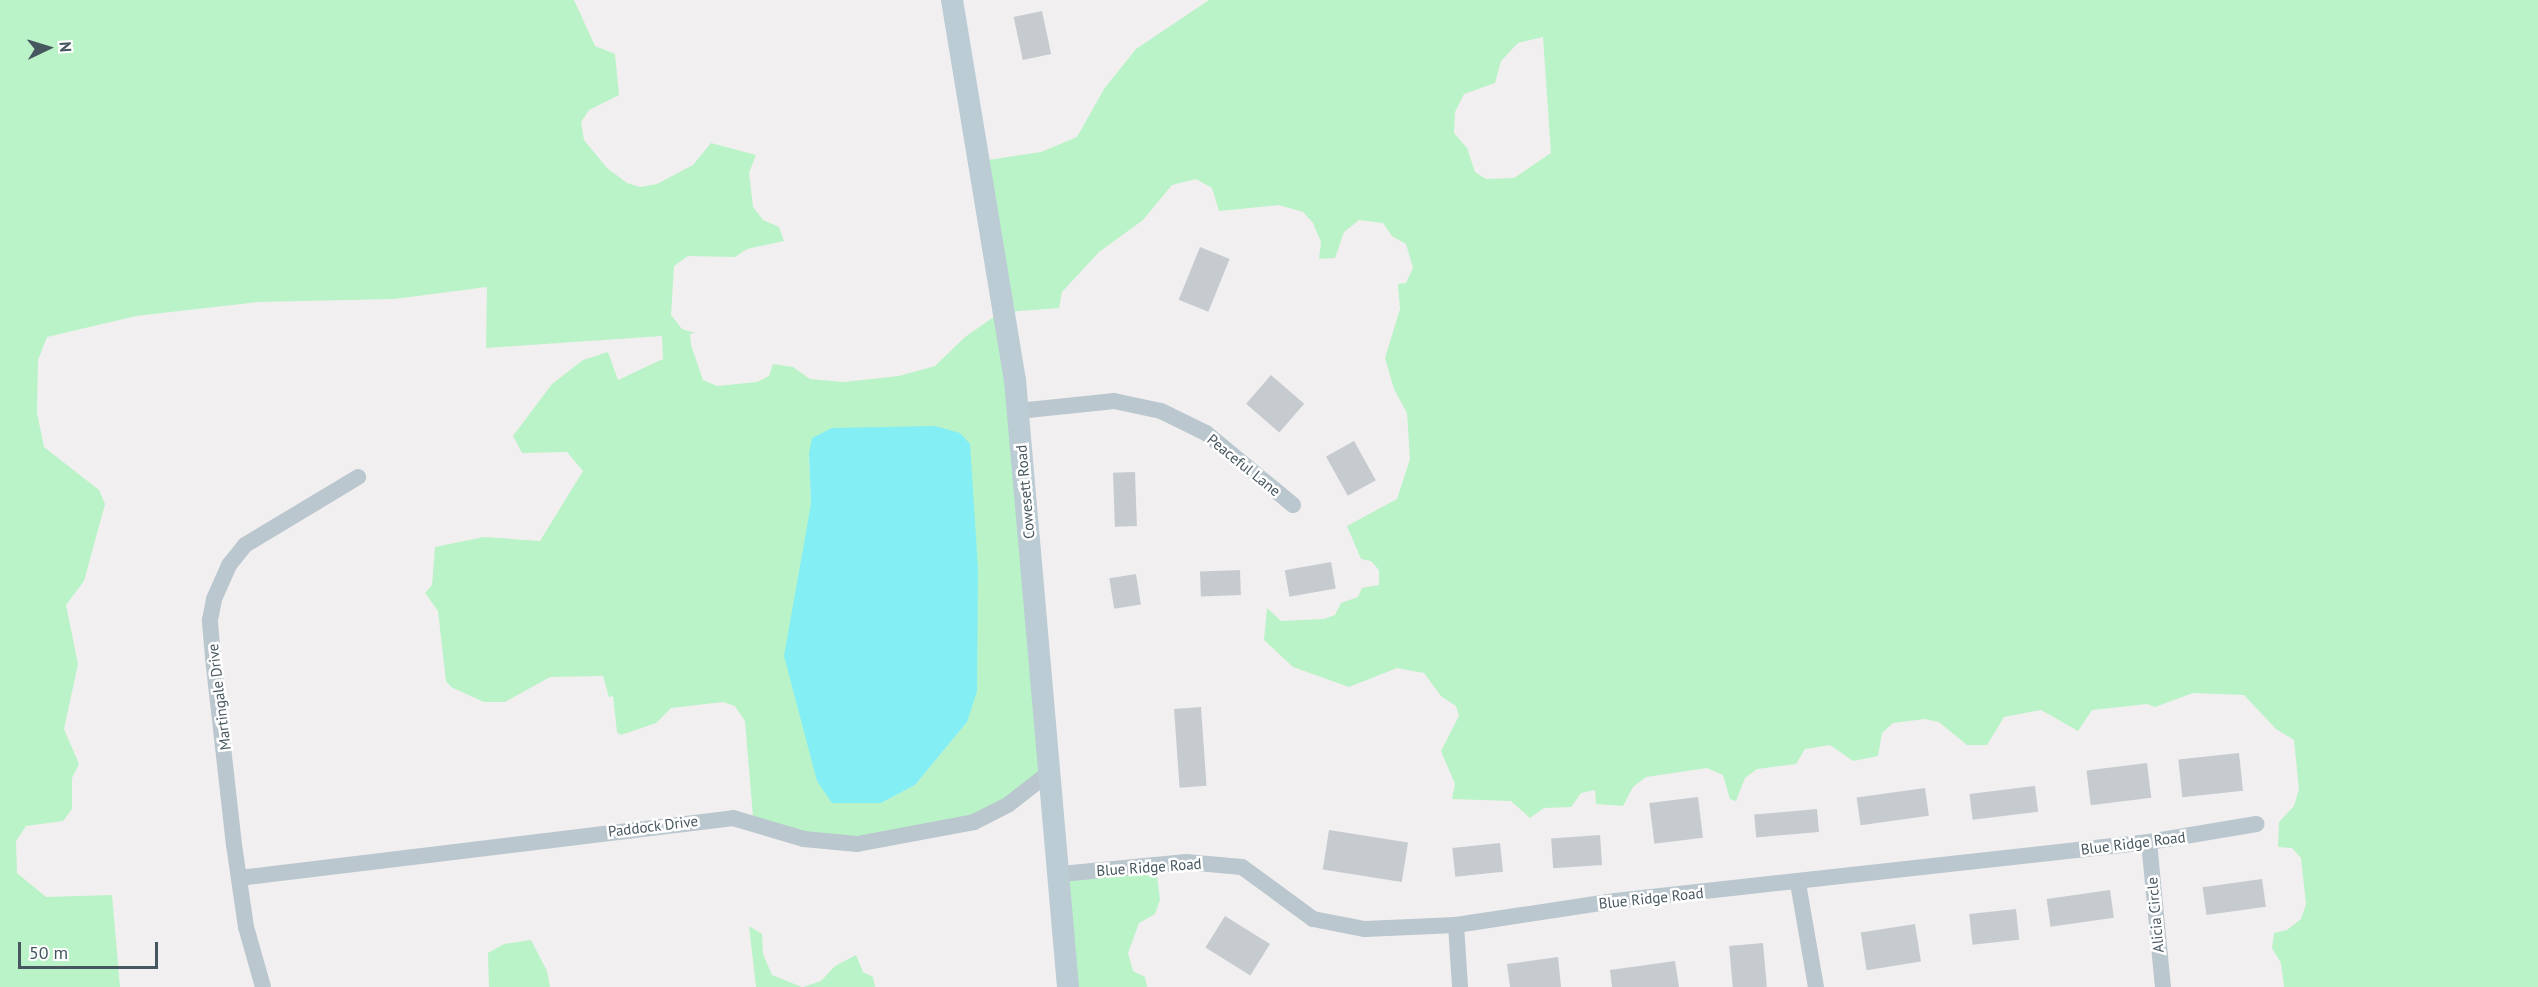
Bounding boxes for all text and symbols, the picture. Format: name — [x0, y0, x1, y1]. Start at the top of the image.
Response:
north arrow — [18, 18, 78, 78]
text: N — [56, 41, 76, 53]
street label: Peaceful Lane — [1204, 430, 1284, 500]
street label: Cowesett Road — [1012, 444, 1038, 540]
street label: Martingale Drive — [204, 643, 234, 751]
street label: Paddock Drive — [607, 812, 699, 840]
street label: Blue Ridge Road — [2080, 828, 2186, 858]
street label: Blue Ridge Road — [1096, 854, 1202, 880]
street label: Alicia Circle — [2143, 876, 2167, 954]
street label: Blue Ridge Road — [1598, 884, 1704, 912]
scale bar — [21, 930, 160, 968]
text: 50 m — [29, 941, 68, 964]

